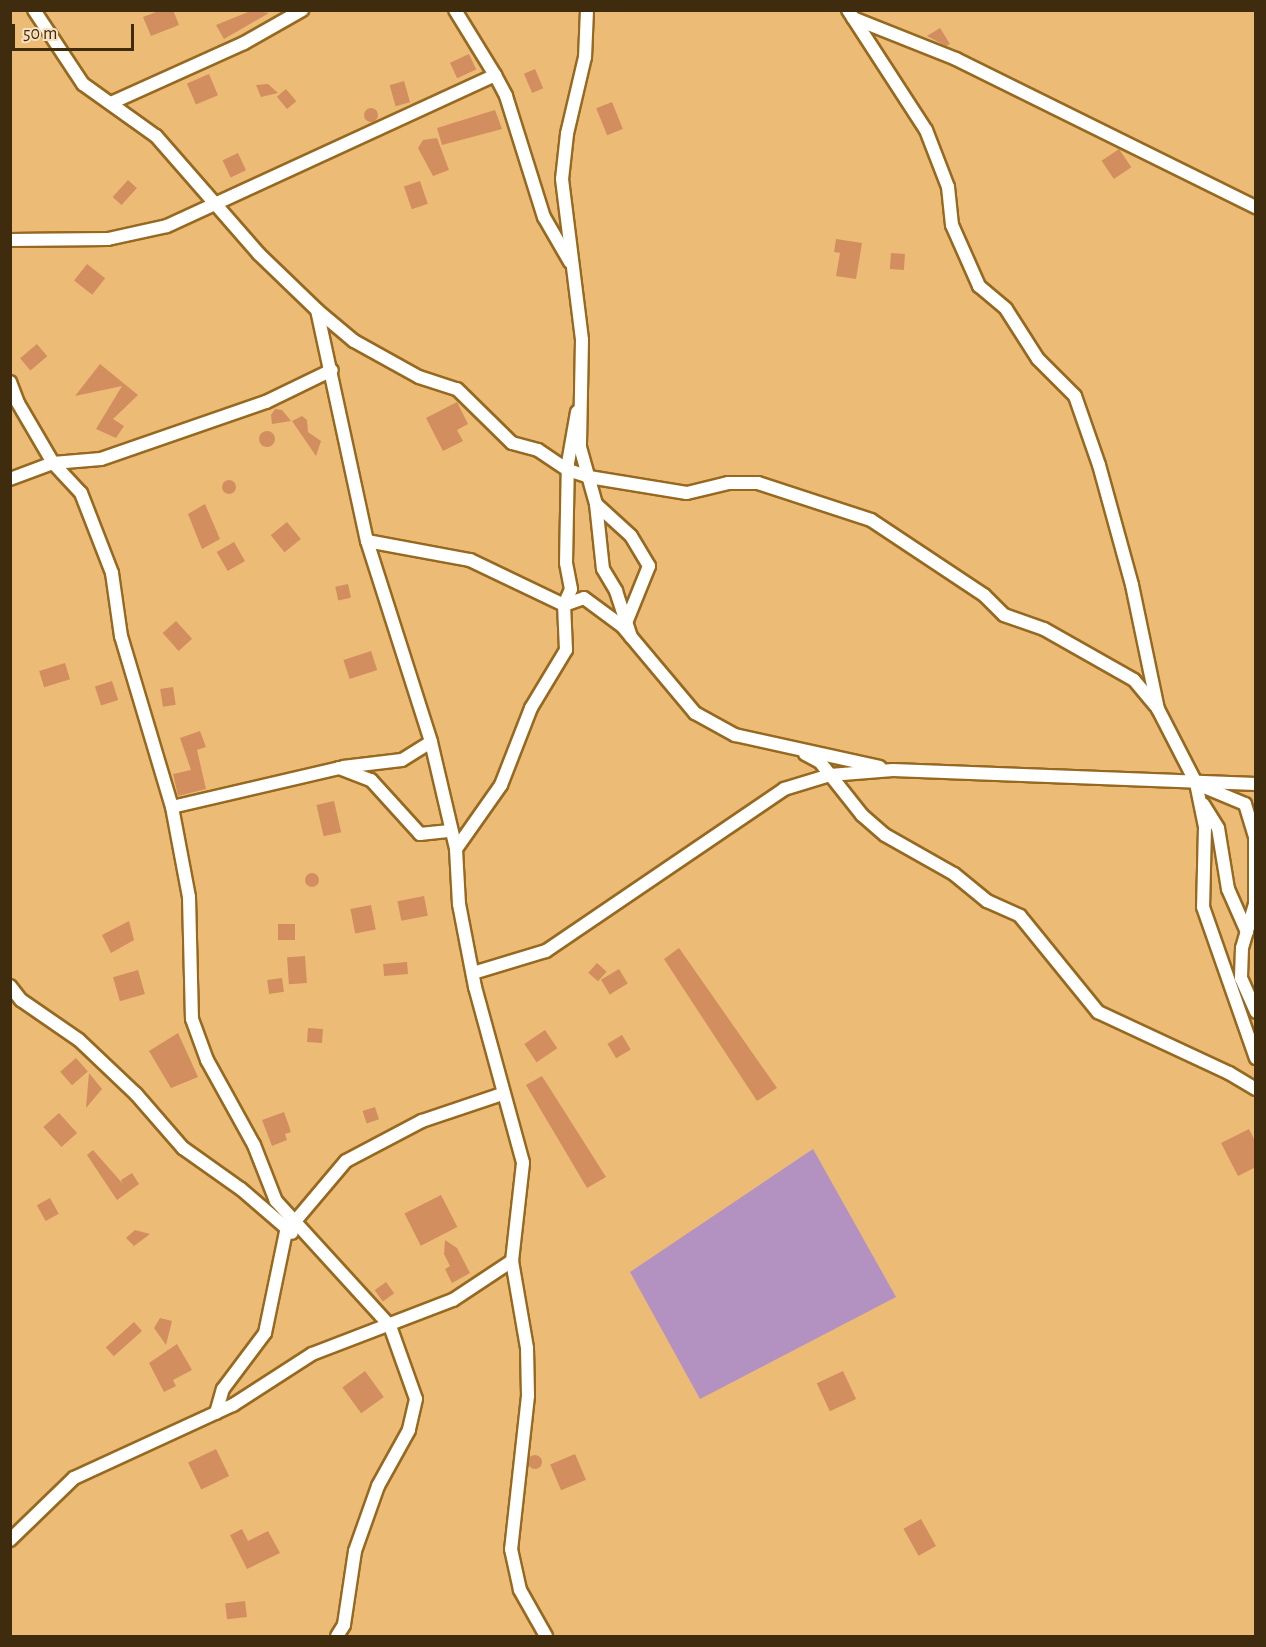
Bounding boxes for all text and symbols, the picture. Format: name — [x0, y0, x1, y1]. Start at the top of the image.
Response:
scale bar — [15, 12, 136, 50]
text: 50 m — [23, 25, 57, 43]

